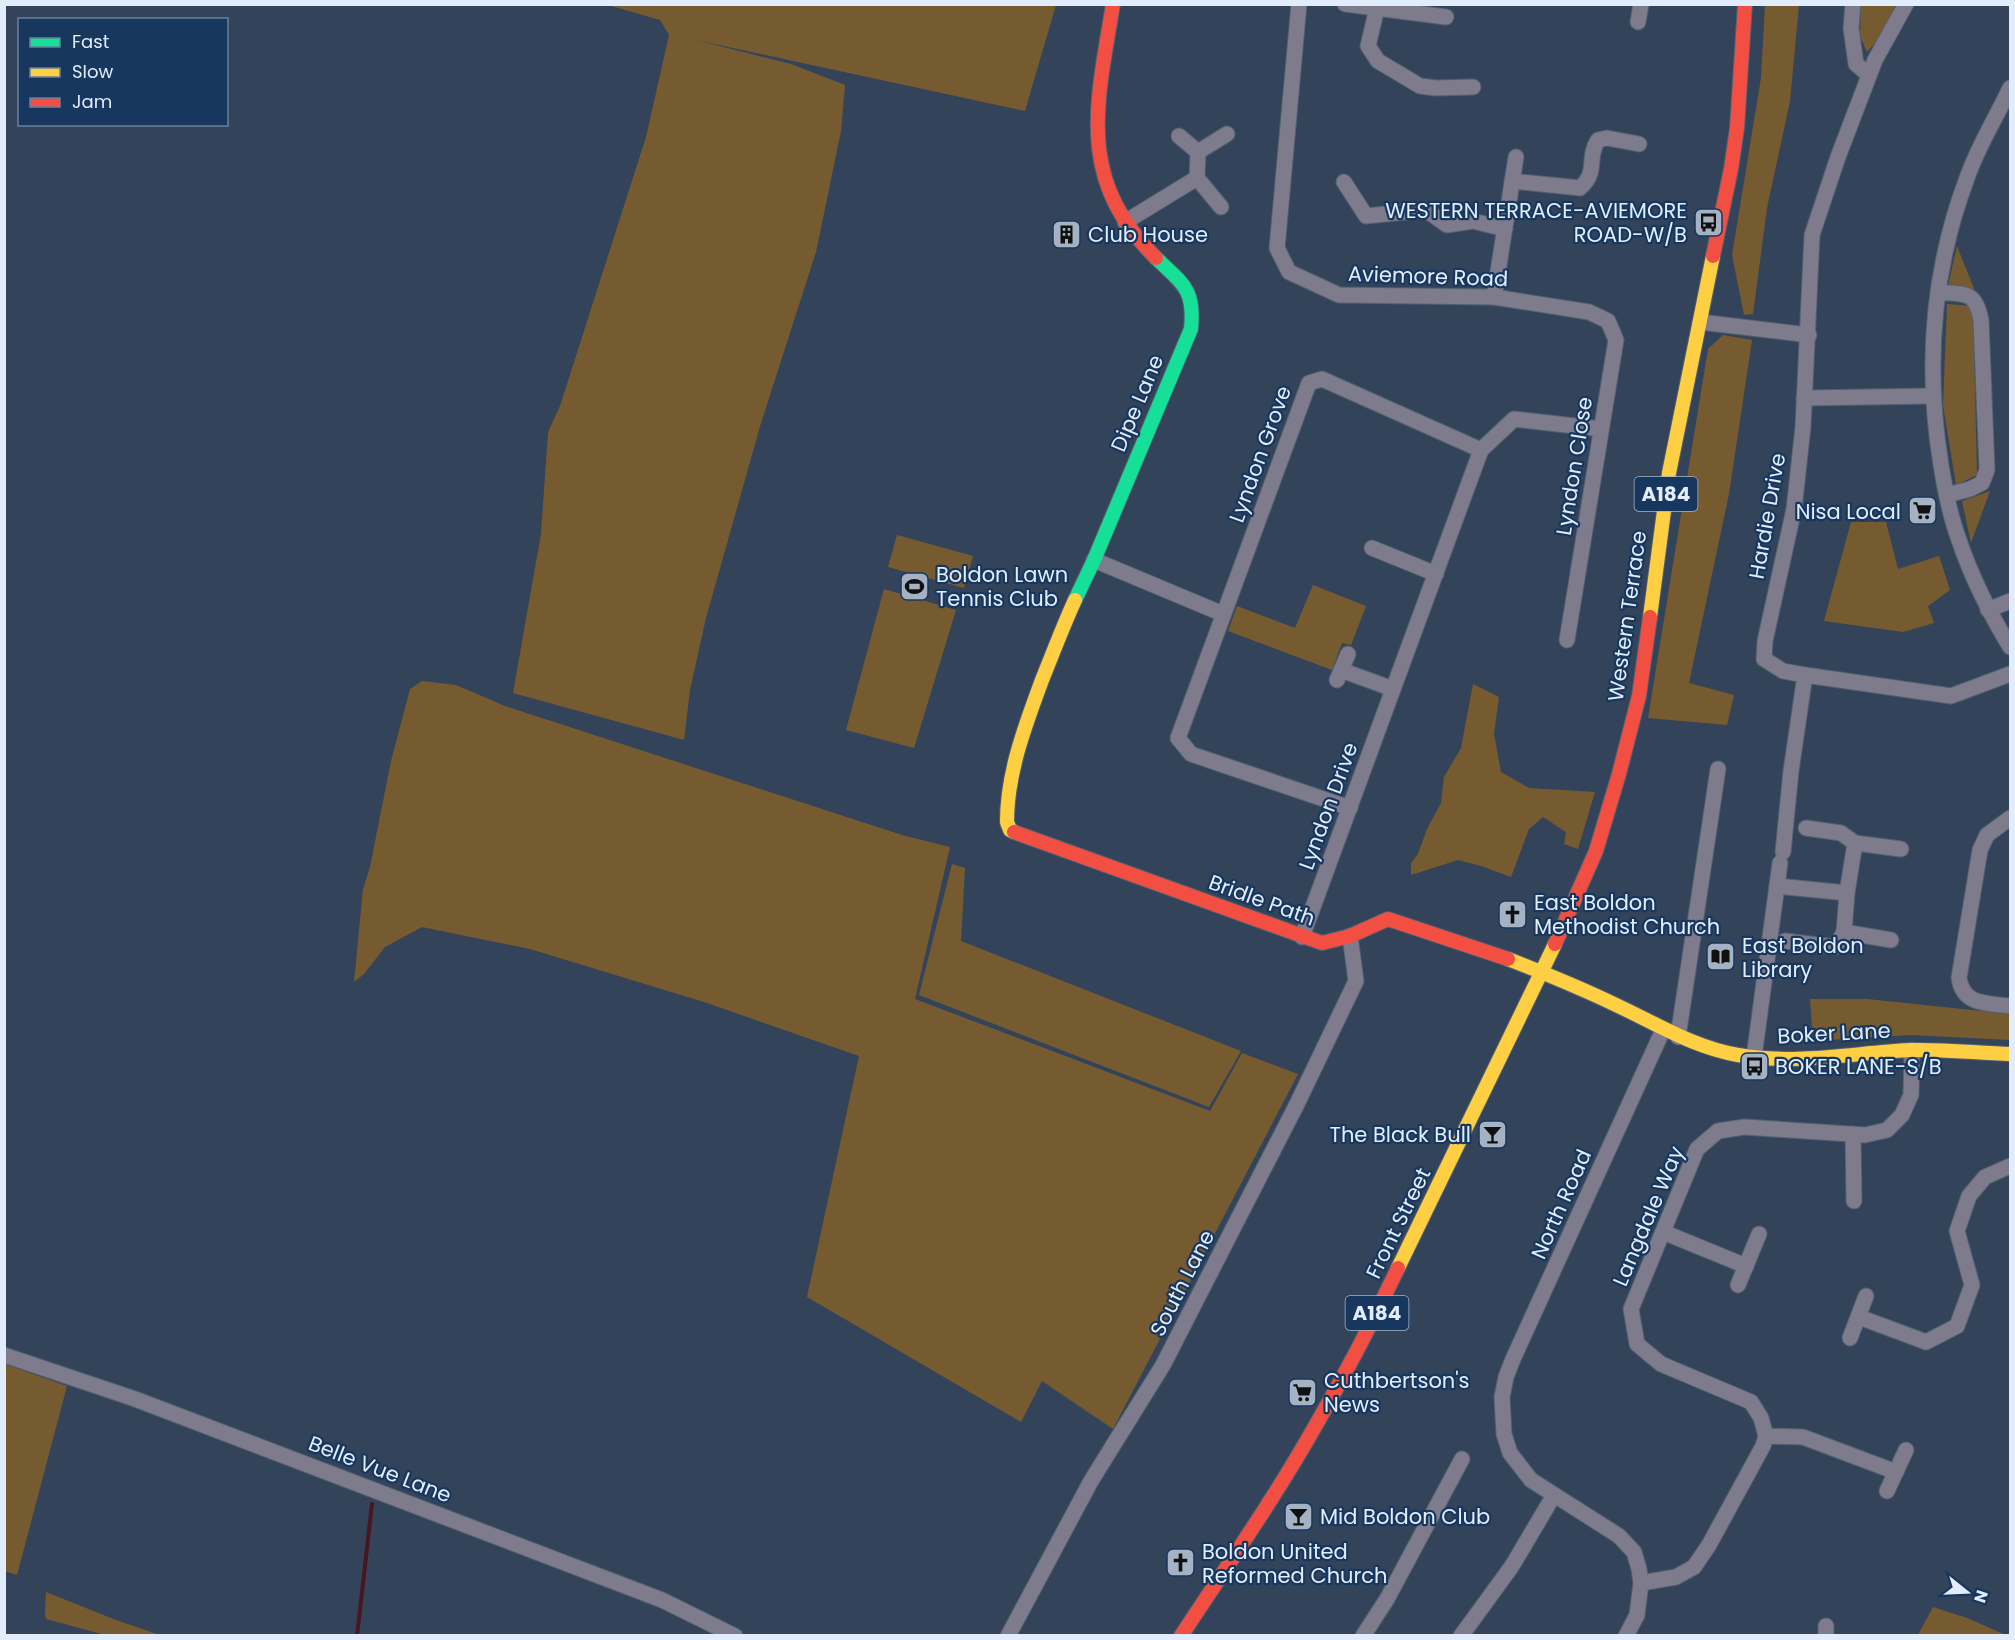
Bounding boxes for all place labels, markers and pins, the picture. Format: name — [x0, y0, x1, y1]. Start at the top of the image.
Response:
place label: WESTERN TERRACE-AVIEMORE ROAD-W/B — [1385, 196, 1687, 249]
bus stop icon: WESTERN TERRACE-AVIEMORE ROAD-W/B — [1692, 206, 1724, 238]
building icon: Club House — [1051, 218, 1083, 250]
place label: Club House — [1088, 220, 1208, 249]
supermarket icon: Nisa Local — [1906, 495, 1938, 527]
place label: Nisa Local — [1796, 497, 1901, 526]
place label: Boldon Lawn Tennis Club — [936, 560, 1068, 613]
sports icon: Boldon Lawn Tennis Club — [899, 570, 931, 602]
place label: East Boldon Methodist Church — [1534, 888, 1720, 941]
church icon: East Boldon Methodist Church — [1497, 898, 1529, 930]
place label: East Boldon Library — [1742, 931, 1864, 984]
library icon: East Boldon Library — [1705, 941, 1737, 973]
bus stop icon: BOKER LANE-S/B — [1738, 1050, 1770, 1082]
place label: BOKER LANE-S/B — [1775, 1052, 1942, 1081]
bar icon: The Black Bull — [1476, 1118, 1508, 1150]
place label: The Black Bull — [1330, 1120, 1471, 1149]
place label: Cuthbertson's News — [1324, 1366, 1470, 1419]
supermarket icon: Cuthbertson's News — [1287, 1376, 1319, 1408]
bar icon: Mid Boldon Club — [1283, 1500, 1315, 1532]
place label: Mid Boldon Club — [1320, 1502, 1490, 1531]
place label: Boldon United Reformed Church — [1202, 1537, 1388, 1590]
church icon: Boldon United Reformed Church — [1165, 1547, 1197, 1579]

